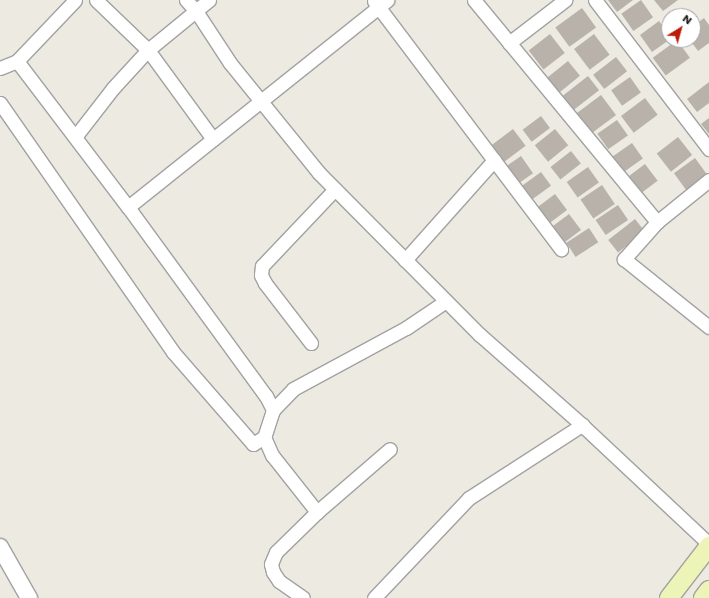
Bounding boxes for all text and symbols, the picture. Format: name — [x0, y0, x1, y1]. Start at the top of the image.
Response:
north arrow — [661, 8, 701, 48]
text: N — [679, 10, 696, 28]

